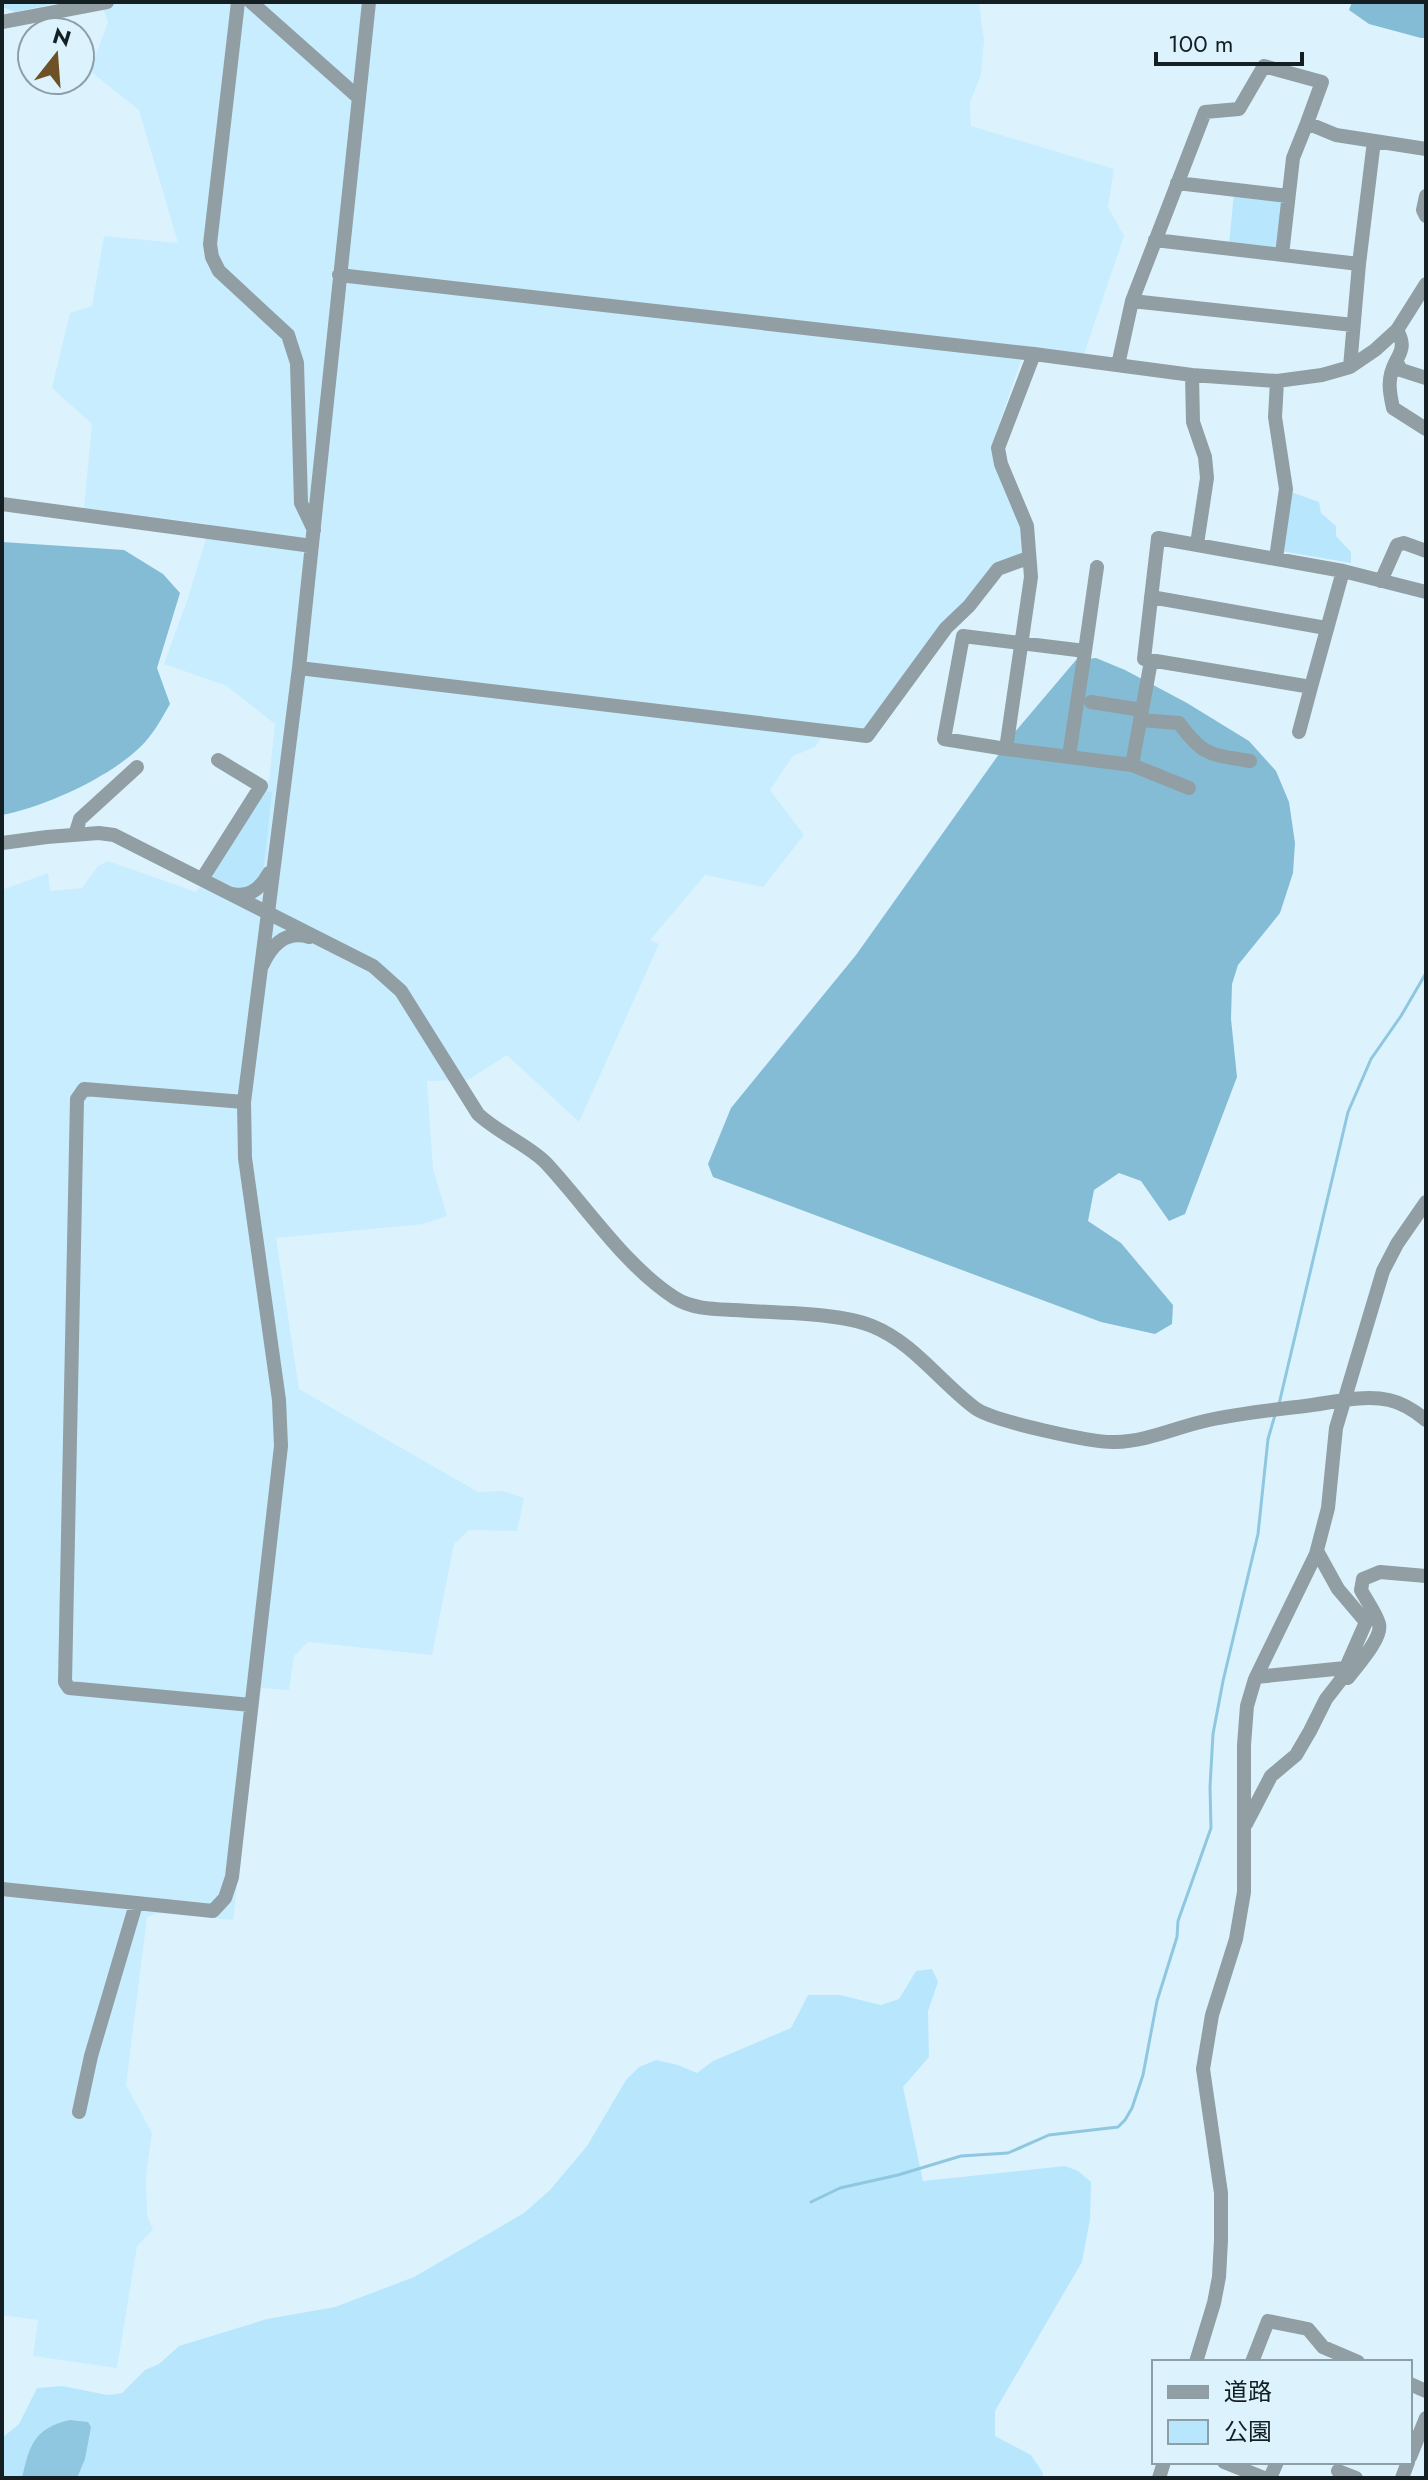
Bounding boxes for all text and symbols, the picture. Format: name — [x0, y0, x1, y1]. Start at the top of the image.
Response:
north arrow — [16, 16, 96, 96]
scale bar — [1156, 16, 1302, 66]
text: N — [49, 19, 75, 55]
text: 100 m — [1168, 26, 1234, 61]
legend — [1152, 2360, 1412, 2464]
text: 道路 — [1224, 2374, 1272, 2409]
text: 公園 — [1224, 2414, 1272, 2449]

